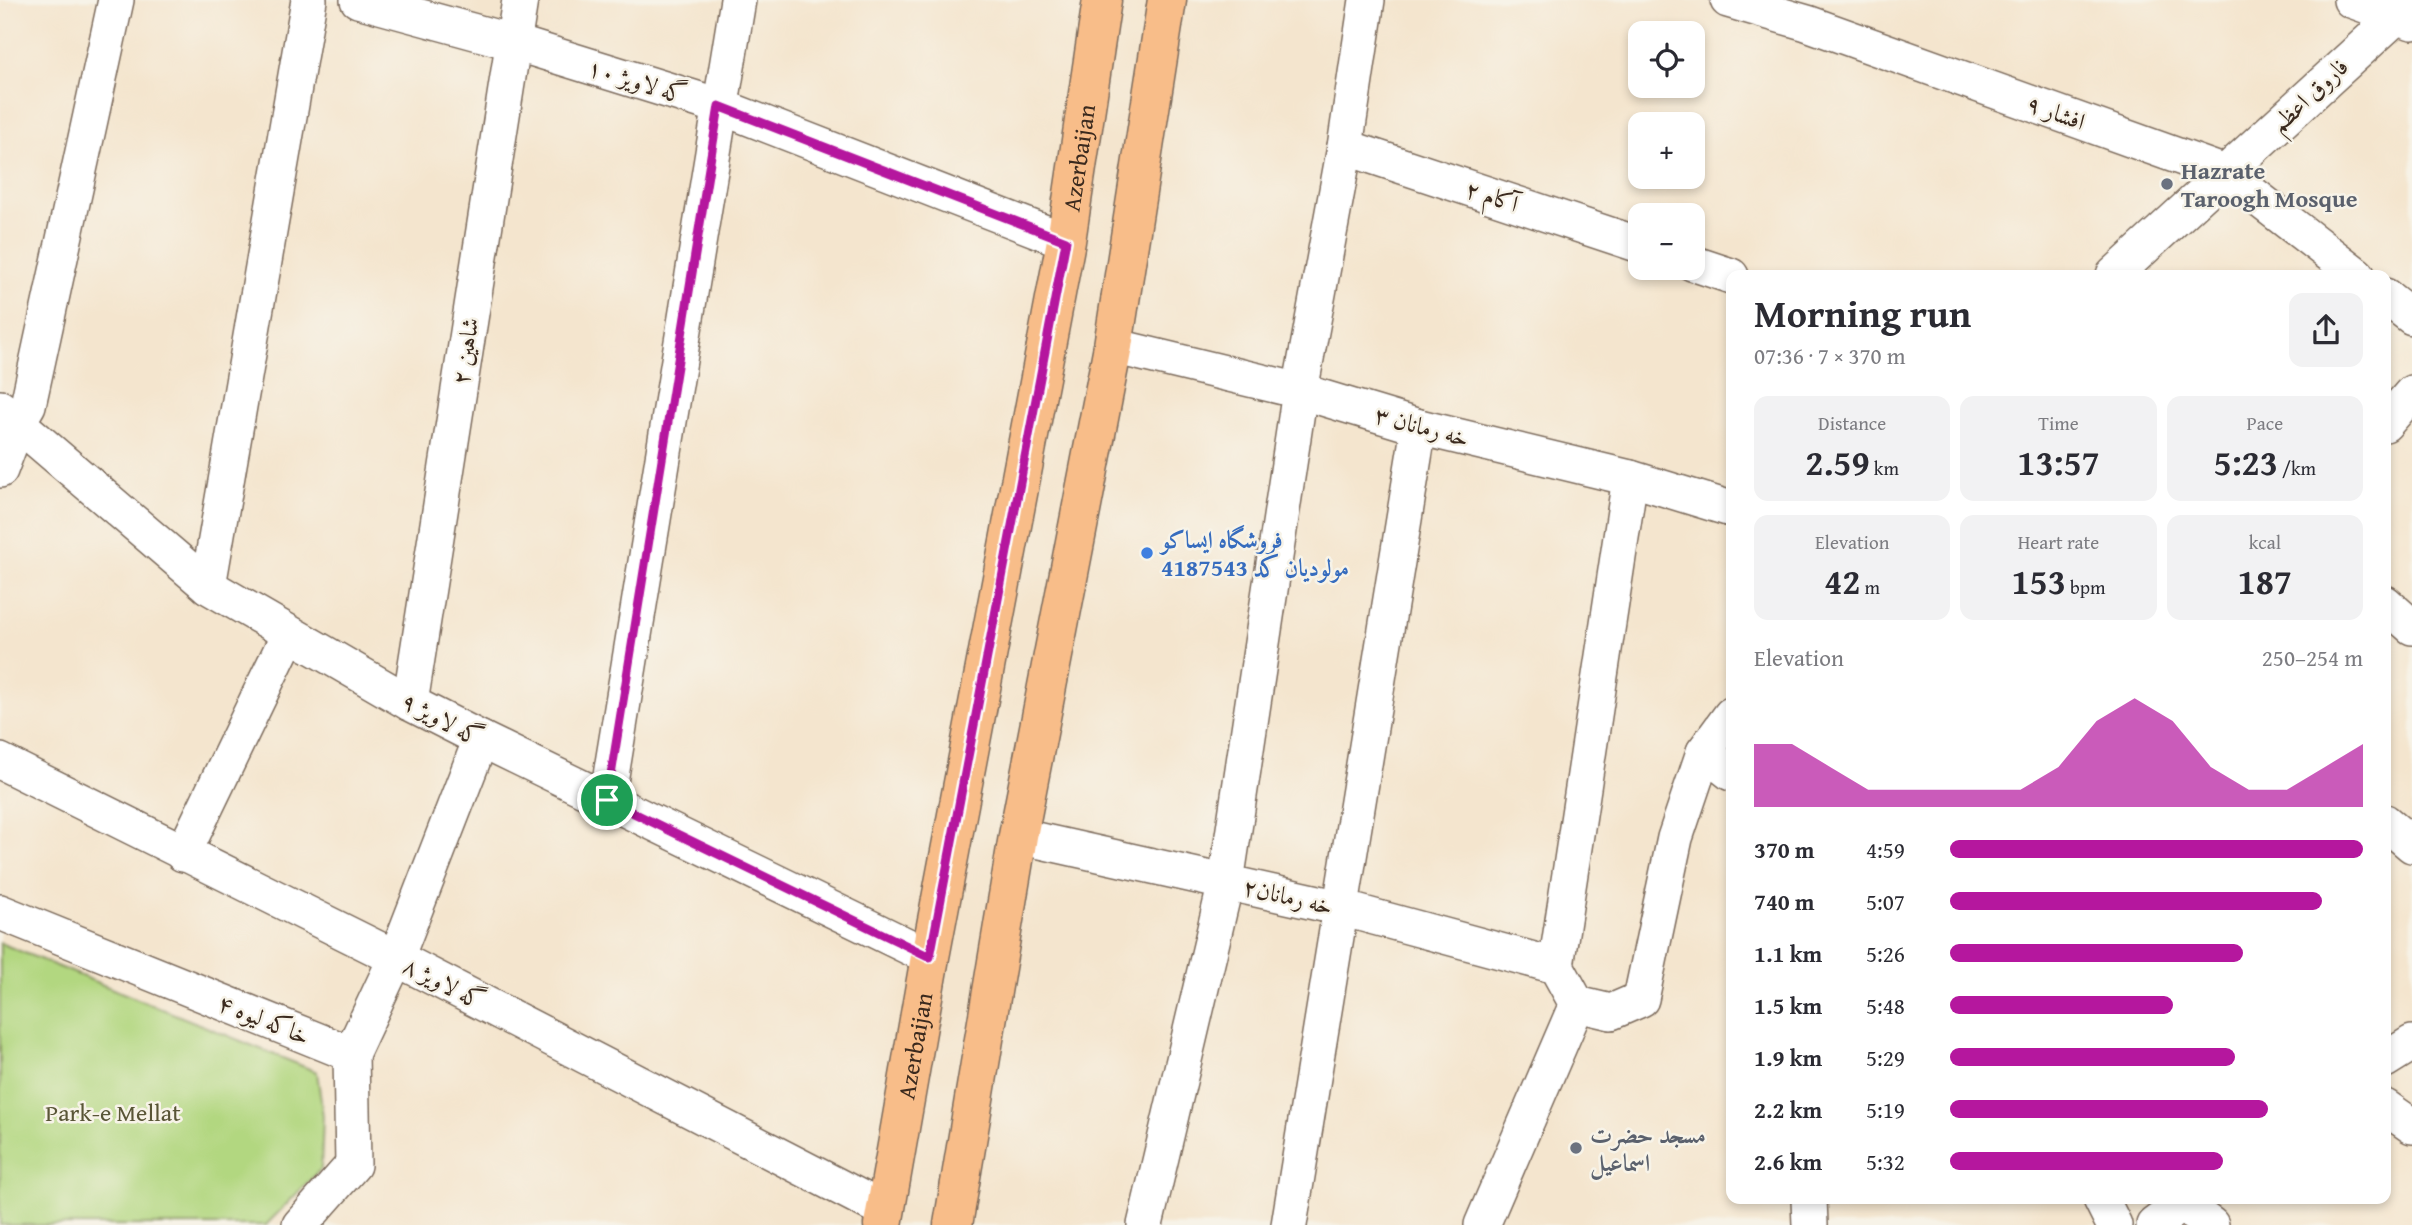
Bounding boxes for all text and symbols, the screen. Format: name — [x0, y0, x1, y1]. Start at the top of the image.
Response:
map controls — [1628, 21, 1705, 280]
button: locate — [1628, 21, 1705, 98]
street label: گه لاویژ ۱۰ — [583, 49, 691, 113]
street label: فاروق اعظم — [2262, 49, 2359, 144]
street label: افشار ۹ — [2022, 85, 2090, 139]
street label: Azerbaijan — [1053, 101, 1104, 214]
button: + — [1628, 112, 1705, 189]
place label: Hazrate Taroogh Mosque — [2181, 153, 2358, 216]
street label: آکام ۲ — [1460, 171, 1526, 226]
marker: Hazrate Taroogh Mosque — [2159, 176, 2175, 192]
button: − — [1628, 203, 1705, 280]
text: Morning run — [1754, 285, 1971, 341]
button: share — [2289, 293, 2363, 367]
street label: شاهین ۲ — [442, 315, 488, 387]
text: 07:36 · 7 × 370 m — [1754, 339, 1906, 372]
street label: خه رمانان ۳ — [1371, 397, 1473, 455]
text: Distance — [1818, 409, 1886, 437]
text: Time — [2038, 409, 2079, 437]
text: Pace — [2247, 409, 2283, 437]
text: 2.59 — [1805, 437, 1870, 488]
text: 13:57 — [2017, 437, 2100, 488]
text: 5:23 — [2214, 437, 2278, 488]
text: km — [1870, 454, 1899, 482]
text: /km — [2278, 454, 2316, 482]
place label: فروشگاە ایساکو مولودیان کد 4187543 — [1158, 522, 1349, 585]
text: Elevation — [1815, 528, 1889, 556]
text: Heart rate — [2018, 528, 2099, 556]
text: kcal — [2249, 528, 2281, 556]
marker: فروشگاە ایساکو مولودیان کد 4187543 — [1139, 545, 1155, 561]
text: 42 — [1824, 556, 1860, 607]
text: 153 — [2011, 556, 2066, 607]
text: 187 — [2238, 556, 2292, 607]
text: m — [1860, 573, 1880, 601]
text: bpm — [2066, 573, 2106, 601]
text: Elevation — [1754, 641, 1844, 674]
text: 250–254 m — [2262, 641, 2363, 674]
street label: گه لاویژ ۹ — [395, 683, 489, 755]
pin — [577, 770, 637, 830]
icon: arrive — [588, 781, 626, 819]
text: 370 m — [1754, 833, 1815, 866]
text: 4:59 — [1866, 833, 1905, 866]
street label: خه رمانان۲ — [1240, 869, 1336, 923]
text: 740 m — [1754, 885, 1815, 918]
text: 5:07 — [1866, 885, 1905, 918]
text: 1.1 km — [1754, 937, 1822, 970]
text: 5:26 — [1866, 937, 1905, 970]
street label: گه لاویژ ۸ — [397, 948, 491, 1018]
street label: خاکه لیوه ۴ — [213, 985, 315, 1053]
street label: Azerbaijan — [888, 989, 941, 1102]
text: 1.5 km — [1754, 989, 1822, 1022]
text: 5:48 — [1866, 989, 1905, 1022]
text: 1.9 km — [1754, 1041, 1822, 1074]
text: 5:29 — [1866, 1041, 1905, 1074]
text: 2.2 km — [1754, 1093, 1822, 1126]
text: 5:19 — [1866, 1093, 1905, 1126]
park label: Park-e Mellat — [45, 1095, 181, 1130]
place label: مسجد حضرت اسماعیل — [1590, 1117, 1706, 1180]
marker: مسجد حضرت اسماعیل — [1568, 1140, 1584, 1156]
text: 2.6 km — [1754, 1145, 1822, 1178]
text: 5:32 — [1866, 1145, 1905, 1178]

